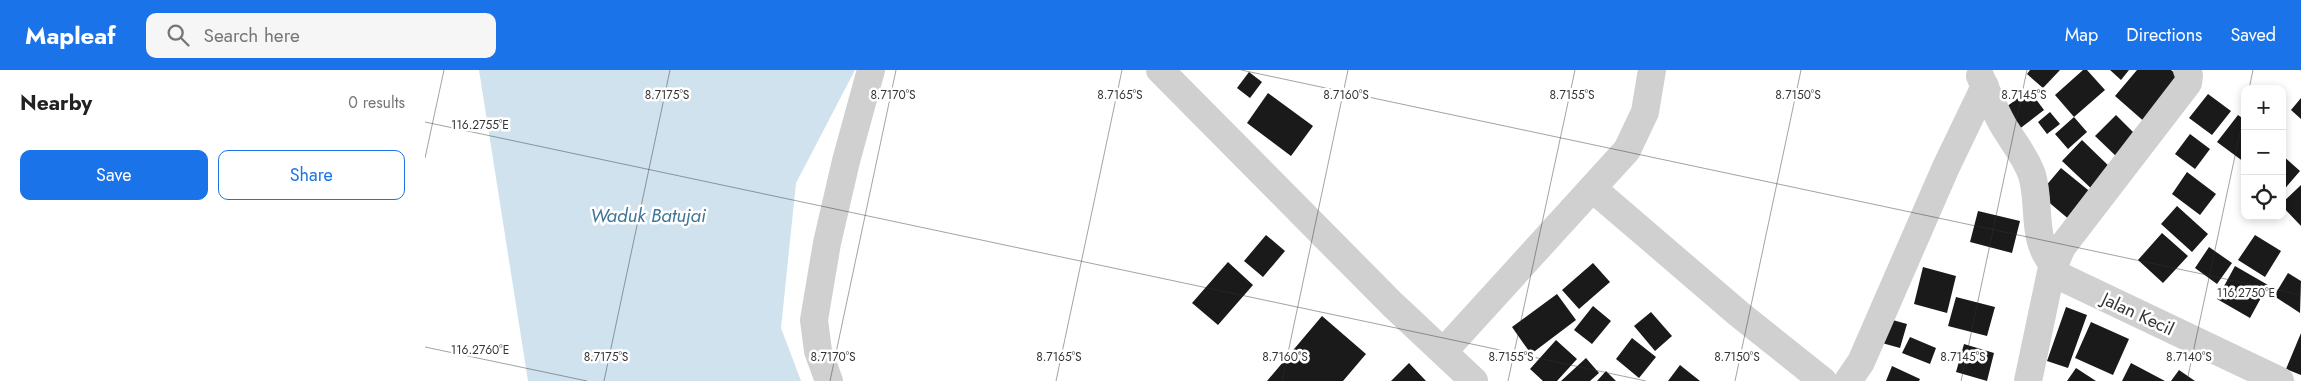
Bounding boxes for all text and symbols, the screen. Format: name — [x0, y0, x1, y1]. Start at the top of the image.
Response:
search box — [146, 13, 496, 58]
text: Mapleaf — [25, 18, 116, 53]
icon: search — [164, 21, 192, 49]
text: Search here — [204, 22, 300, 49]
text: Map — [2065, 22, 2098, 48]
text: Directions — [2126, 22, 2202, 48]
text: Saved — [2230, 22, 2276, 48]
map controls — [2241, 85, 2286, 220]
button: + — [2241, 85, 2286, 130]
text: 8.7175°S — [645, 86, 690, 104]
text: 8.7170°S — [870, 86, 916, 104]
text: 8.7165°S — [1097, 86, 1143, 104]
text: 8.7160°S — [1323, 86, 1369, 104]
text: 8.7155°S — [1549, 86, 1595, 104]
text: 8.7150°S — [1775, 86, 1821, 104]
text: 8.7145°S — [2001, 86, 2047, 104]
text: Nearby — [20, 88, 92, 118]
text: 0 results — [348, 91, 405, 114]
text: 116.2755°E — [451, 116, 509, 134]
button: − — [2241, 130, 2286, 175]
button: Save — [20, 150, 208, 200]
button: Share — [218, 150, 405, 200]
button: locate — [2241, 175, 2286, 220]
water label: Waduk Batujai — [590, 202, 707, 229]
text: 116.2750°E — [2217, 284, 2275, 302]
street label: Jalan Kecil — [2096, 285, 2178, 342]
text: 116.2760°E — [451, 341, 509, 359]
text: 8.7175°S — [584, 348, 629, 366]
text: 8.7170°S — [810, 348, 856, 366]
text: 8.7165°S — [1036, 348, 1082, 366]
text: 8.7160°S — [1262, 348, 1308, 366]
text: 8.7155°S — [1488, 348, 1534, 366]
text: 8.7150°S — [1714, 348, 1760, 366]
text: 8.7145°S — [1940, 348, 1986, 366]
text: 8.7140°S — [2166, 348, 2212, 366]

